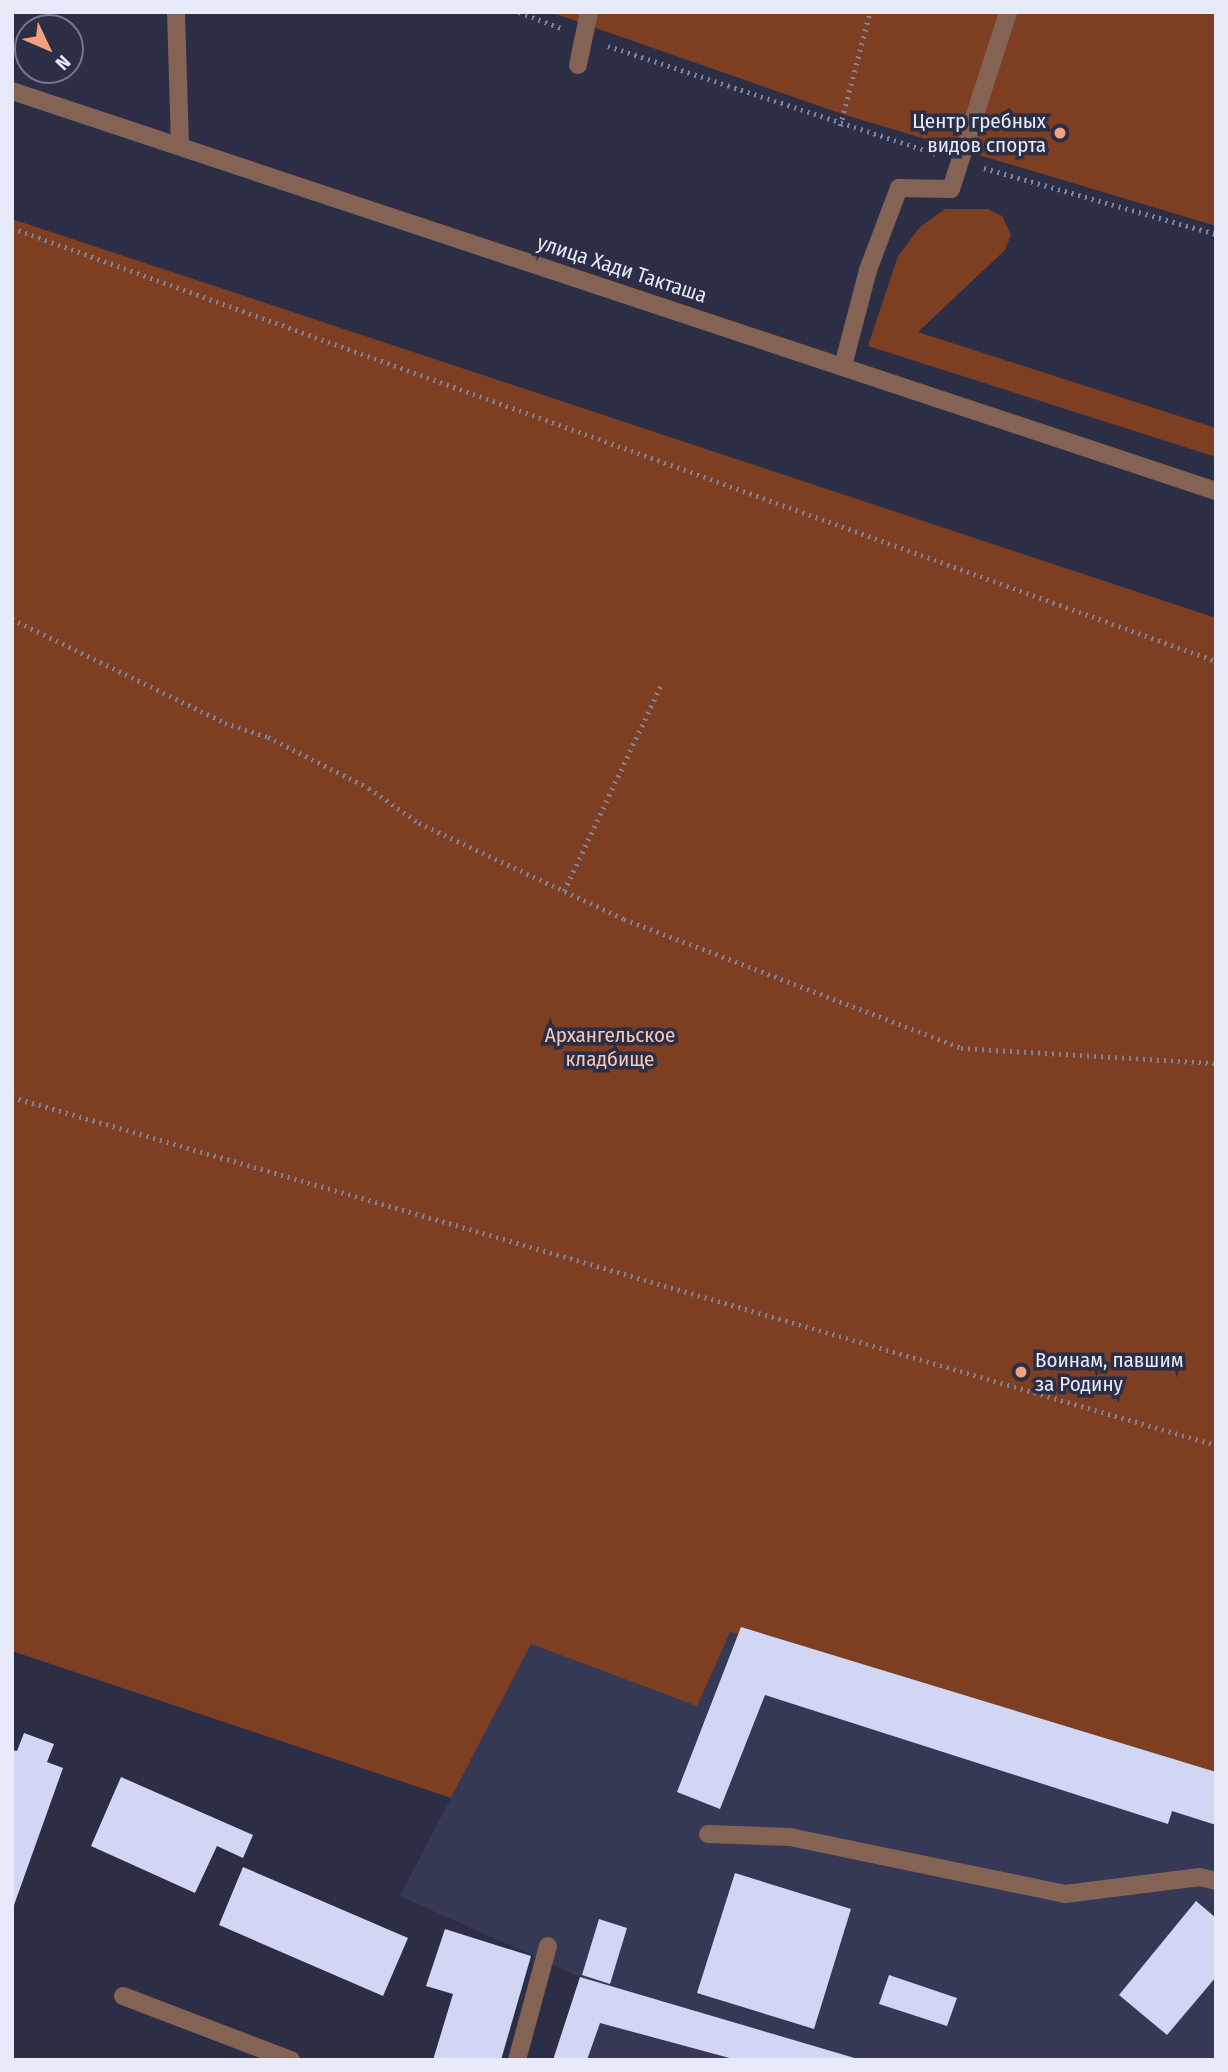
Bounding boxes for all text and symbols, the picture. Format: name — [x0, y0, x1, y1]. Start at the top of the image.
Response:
north arrow — [14, 14, 84, 84]
text: N — [51, 50, 75, 75]
place label: Центр гребных видов спорта — [912, 108, 1046, 158]
marker: Центр гребных видов спорта — [1052, 125, 1068, 141]
street label: улица Хади Такташа — [534, 230, 710, 308]
park label: Архангельское кладбище — [545, 1022, 675, 1072]
place label: Воинам, павшим за Родину — [1035, 1347, 1183, 1397]
marker: Воинам, павшим за Родину — [1013, 1364, 1029, 1380]

